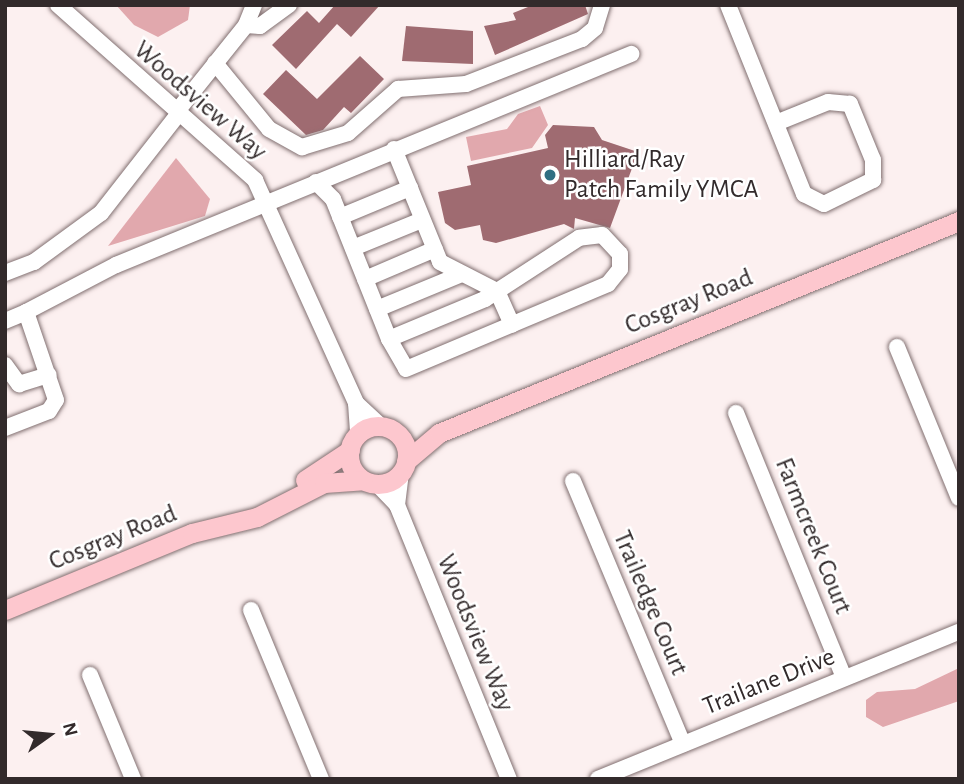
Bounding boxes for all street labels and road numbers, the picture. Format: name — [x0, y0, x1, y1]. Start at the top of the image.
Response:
street label: Woodsview Way — [127, 35, 273, 167]
street label: Cosgray Road — [621, 262, 757, 342]
street label: Farmcreek Court — [768, 454, 858, 618]
street label: Cosgray Road — [45, 498, 181, 578]
street label: Trailedge Court — [606, 526, 694, 680]
street label: Woodsview Way — [429, 550, 521, 716]
street label: Trailane Drive — [699, 641, 839, 723]

